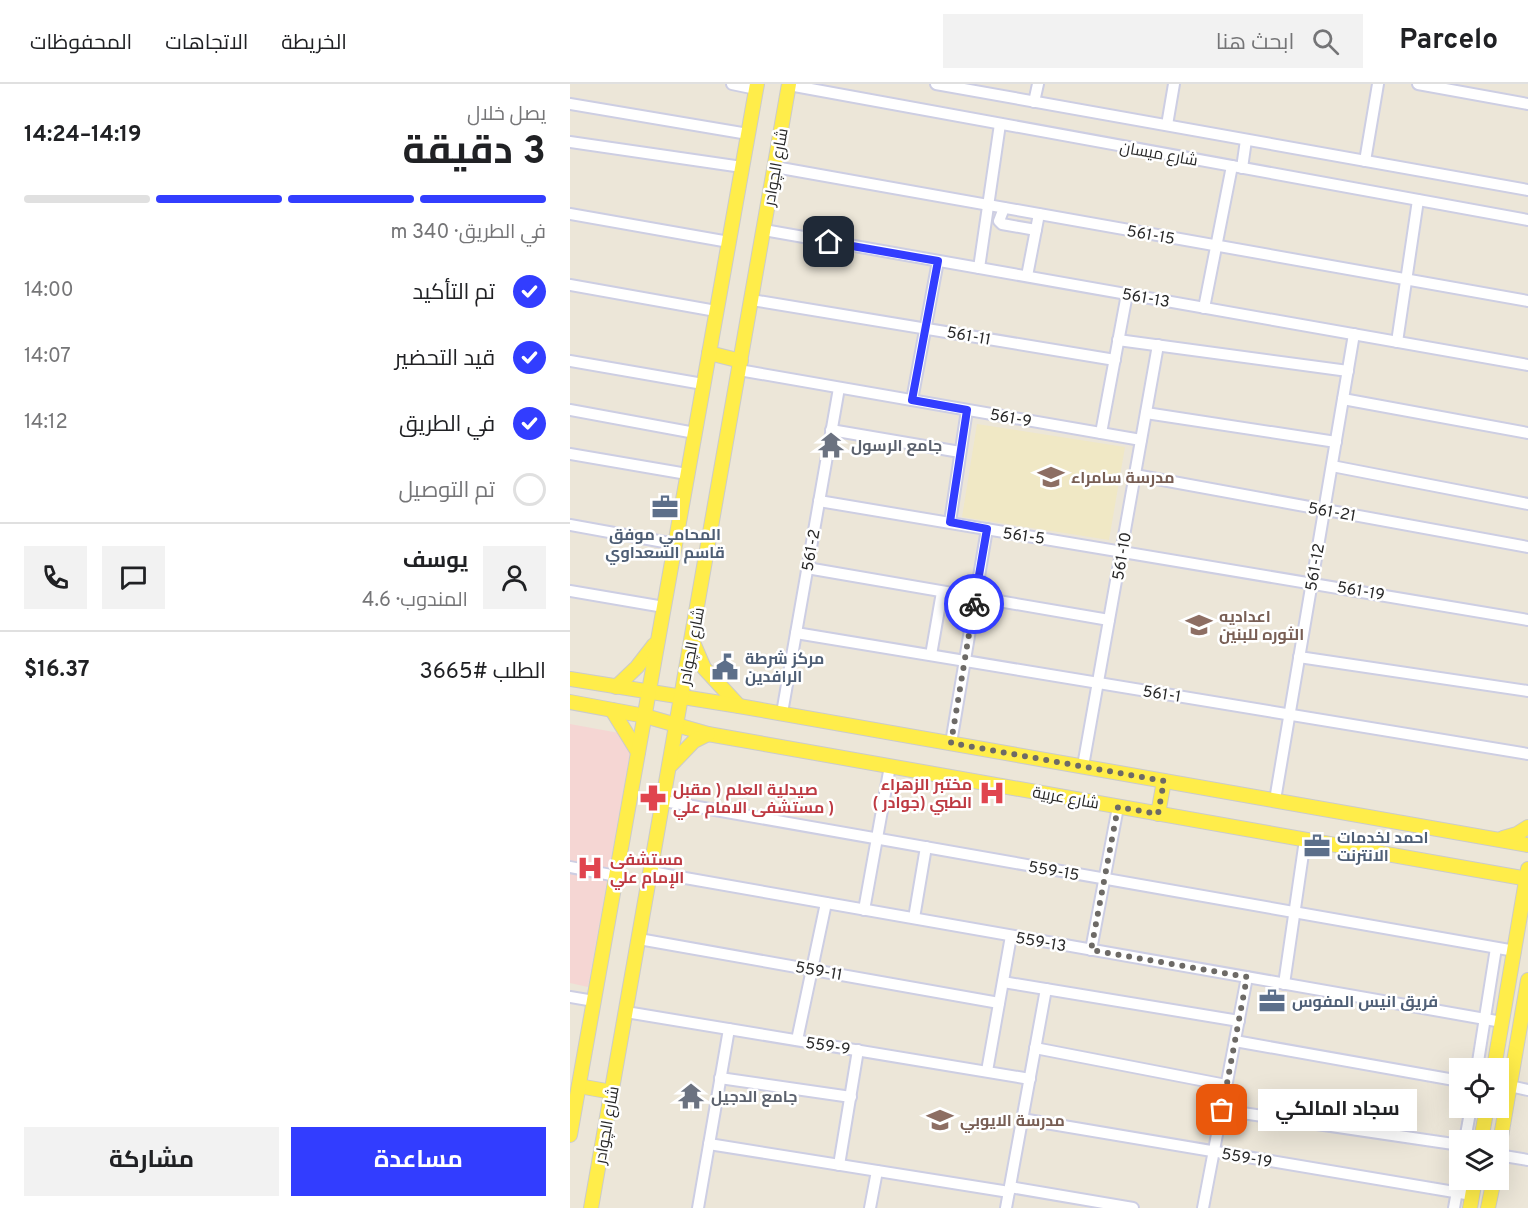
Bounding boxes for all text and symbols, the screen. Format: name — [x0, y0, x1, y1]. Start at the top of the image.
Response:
search box — [943, 14, 1363, 68]
text: Parcelo — [1399, 23, 1498, 59]
icon: search — [1309, 25, 1342, 58]
text: المحفوظات — [30, 30, 132, 57]
text: الاتجاهات — [165, 30, 248, 57]
text: الخريطة — [281, 30, 347, 57]
text: ابحث هنا — [1216, 30, 1294, 57]
text: يصل خلال — [467, 102, 546, 128]
text: 14:19–14:24 — [24, 122, 142, 149]
street label: شارع الچوادر — [760, 127, 794, 209]
text: 3 دقيقة — [403, 129, 546, 178]
street label: شارع ميسان — [1118, 138, 1199, 172]
pin — [803, 216, 854, 267]
text: في الطريق · 340 m — [390, 220, 546, 246]
street label: 561-15 — [1125, 222, 1176, 250]
icon: home — [812, 225, 845, 258]
icon: check — [513, 275, 546, 308]
text: 14:00 — [24, 278, 74, 304]
text: تم التأكيد — [413, 280, 495, 307]
street label: 561-13 — [1120, 285, 1171, 313]
street label: 561-11 — [945, 323, 992, 351]
icon: check — [513, 341, 546, 374]
text: 14:07 — [24, 344, 71, 370]
text: قيد التحضير — [395, 346, 495, 373]
street label: 561-9 — [988, 405, 1033, 432]
icon: check — [513, 407, 546, 440]
text: 14:12 — [24, 410, 68, 436]
text: في الطريق — [399, 412, 495, 439]
temple icon: جامع الرسول — [816, 430, 846, 460]
place label: جامع الرسول — [851, 437, 942, 457]
school or university icon: مدرسة سامراء — [1036, 462, 1066, 492]
place label: مدرسة سامراء — [1071, 469, 1175, 489]
text: تم التوصيل — [398, 478, 495, 505]
office icon: المحامي موفق قاسم السعداوي — [650, 492, 680, 522]
street label: 561-21 — [1306, 499, 1357, 527]
street label: 561-5 — [1001, 524, 1046, 550]
place label: المحامي موفق قاسم السعداوي — [605, 526, 725, 565]
street label: 561-2 — [798, 528, 825, 573]
street label: 561-10 — [1109, 531, 1137, 582]
street label: 561-12 — [1302, 542, 1330, 593]
button: phone — [24, 546, 87, 609]
button: chat — [102, 546, 165, 609]
button: person — [483, 546, 546, 609]
text: يوسف — [403, 548, 468, 575]
courier — [944, 574, 1004, 634]
street label: 561-19 — [1335, 578, 1386, 606]
text: المندوب · 4.6 — [362, 588, 468, 614]
icon: bike — [958, 588, 991, 621]
street label: شارع الچوادر — [675, 606, 710, 688]
place label: اعداديه الثوره للبنين — [1219, 608, 1304, 646]
school or university icon: اعداديه الثوره للبنين — [1184, 610, 1214, 640]
place label: مركز شرطة الرافدين — [745, 650, 824, 688]
public building icon: مركز شرطة الرافدين — [710, 652, 740, 682]
text: $16.37 — [24, 657, 90, 684]
text: الطلب #3665 — [419, 659, 546, 686]
street label: 561-1 — [1141, 682, 1182, 708]
place label: مختبر الزهراء الطبي (جوادر ) — [872, 776, 972, 815]
hospital icon: مختبر الزهراء الطبي (جوادر ) — [977, 778, 1007, 808]
place label: صيدلية العلم ( مقبل مستشفى الامام علي ) — [673, 781, 834, 820]
pharmacy icon: صيدلية العلم ( مقبل مستشفى الامام علي ) — [638, 783, 668, 813]
street label: شارع عربية — [1031, 783, 1101, 815]
place label: احمد لخدمات الانترنت — [1337, 829, 1428, 867]
office icon: احمد لخدمات الانترنت — [1302, 831, 1332, 861]
place label: مستشفى الإمام علي — [610, 851, 684, 890]
hospital icon: مستشفى الإمام علي — [575, 853, 605, 883]
street label: 559-15 — [1027, 858, 1081, 886]
street label: 559-13 — [1014, 929, 1068, 957]
street label: 559-11 — [793, 958, 844, 986]
office icon: فريق انيس المفوس — [1257, 986, 1287, 1016]
place label: فريق انيس المفوس — [1292, 993, 1438, 1013]
street label: 559-9 — [804, 1034, 852, 1060]
map controls — [1449, 1058, 1509, 1190]
button: locate — [1449, 1058, 1509, 1118]
temple icon: جامع الدجيل — [676, 1081, 706, 1111]
pin — [1196, 1084, 1247, 1135]
street label: شارع الچوادر — [591, 1085, 625, 1167]
place label: جامع الدجيل — [711, 1088, 797, 1108]
callout: سجاد المالكي — [1258, 1089, 1417, 1131]
icon: bag — [1205, 1093, 1238, 1126]
text: سجاد المالكي — [1275, 1097, 1400, 1123]
school or university icon: مدرسة الايوبي — [925, 1105, 955, 1135]
place label: مدرسة الايوبي — [960, 1112, 1065, 1133]
button: مشاركة — [24, 1127, 279, 1196]
button: مساعدة — [291, 1127, 546, 1196]
button: layers — [1449, 1130, 1509, 1190]
street label: 559-19 — [1220, 1145, 1274, 1173]

